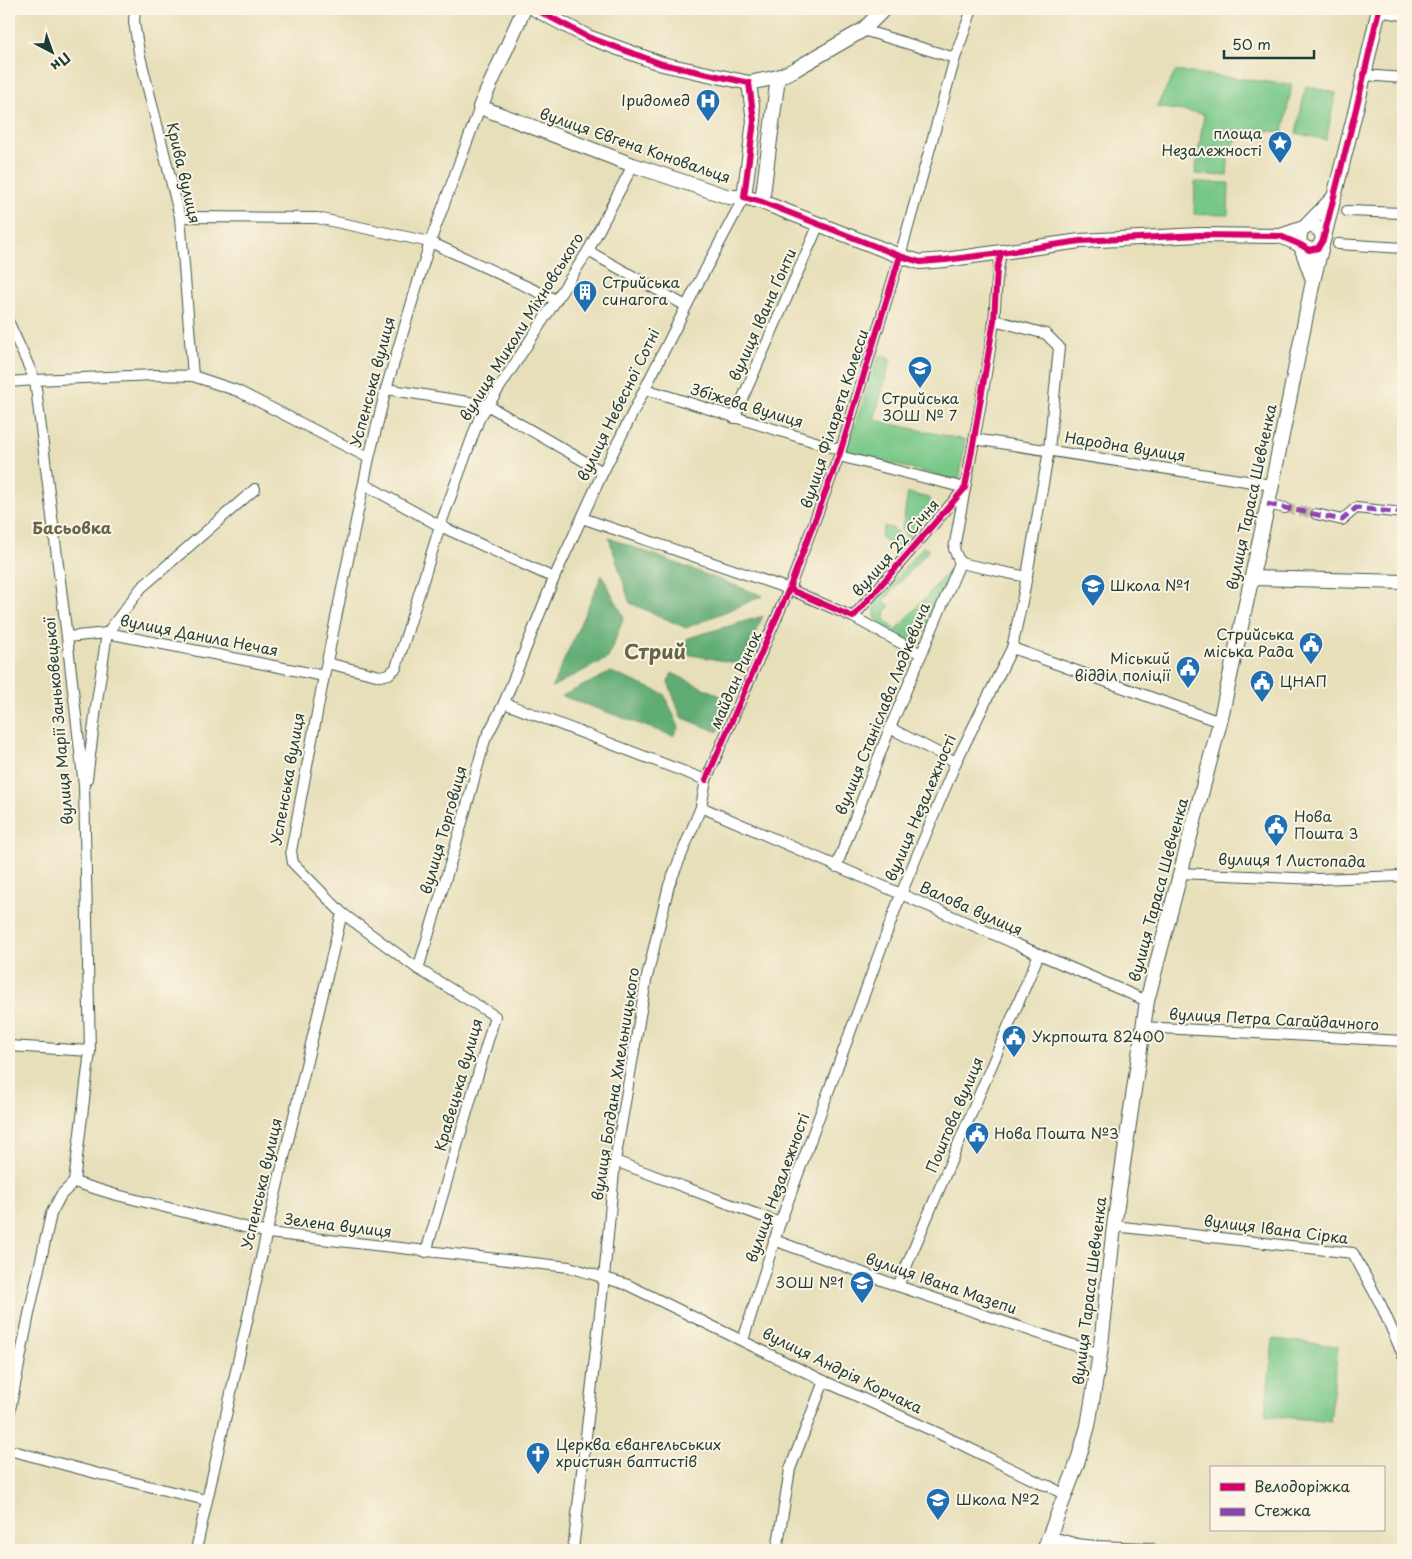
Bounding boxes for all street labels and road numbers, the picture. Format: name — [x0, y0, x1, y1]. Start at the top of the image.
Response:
street label: вулиця Євгена Коновальця — [537, 101, 734, 188]
street label: Крива вулиця — [162, 120, 207, 225]
street label: вулиця Миколи Міхновського — [453, 227, 588, 425]
street label: вулиця Івана Ґонти — [722, 244, 801, 384]
street label: Успенська вулиця — [343, 314, 400, 449]
street label: вулиця Небесної Сотні — [571, 324, 665, 485]
street label: вулиця Філарета Колесси — [794, 326, 873, 511]
street label: Збіжева вулиця — [688, 377, 807, 433]
street label: вулиця Тараса Шевченка — [1220, 401, 1282, 592]
street label: Народна вулиця — [1063, 425, 1187, 466]
street label: вулиця 22 Січня — [846, 493, 944, 601]
street label: вулиця Станіслава Людкевича — [828, 598, 935, 818]
street label: вулиця Данила Нечая — [118, 608, 280, 661]
street label: вулиця Марії Заньковецької — [37, 616, 78, 826]
street label: майдан Ринок — [703, 627, 767, 732]
street label: Успенська вулиця — [264, 711, 310, 847]
street label: вулиця Незалежності — [878, 730, 961, 884]
street label: вулиця Торговиця — [413, 763, 472, 897]
street label: вулиця Тараса Шевченка — [1122, 794, 1193, 984]
street label: вулиця 1 Листопада — [1218, 847, 1367, 872]
street label: Валова вулиця — [916, 875, 1027, 941]
street label: вулиця Богдана Хмельницького — [585, 965, 644, 1202]
street label: вулиця Петра Сагайдачного — [1169, 1002, 1380, 1035]
street label: Кравецька вулиця — [428, 1015, 488, 1154]
street label: Поштова вулиця — [919, 1053, 988, 1176]
street label: вулиця Незалежності — [739, 1109, 814, 1266]
street label: Успенська вулиця — [234, 1116, 287, 1252]
street label: вулиця Тараса Шевченка — [1066, 1195, 1112, 1386]
street label: Зелена вулиця — [283, 1206, 393, 1243]
street label: вулиця Івана Сірка — [1203, 1208, 1350, 1249]
street label: вулиця Івана Мазепи — [863, 1246, 1020, 1319]
street label: вулиця Андрія Корчака — [759, 1321, 927, 1419]

